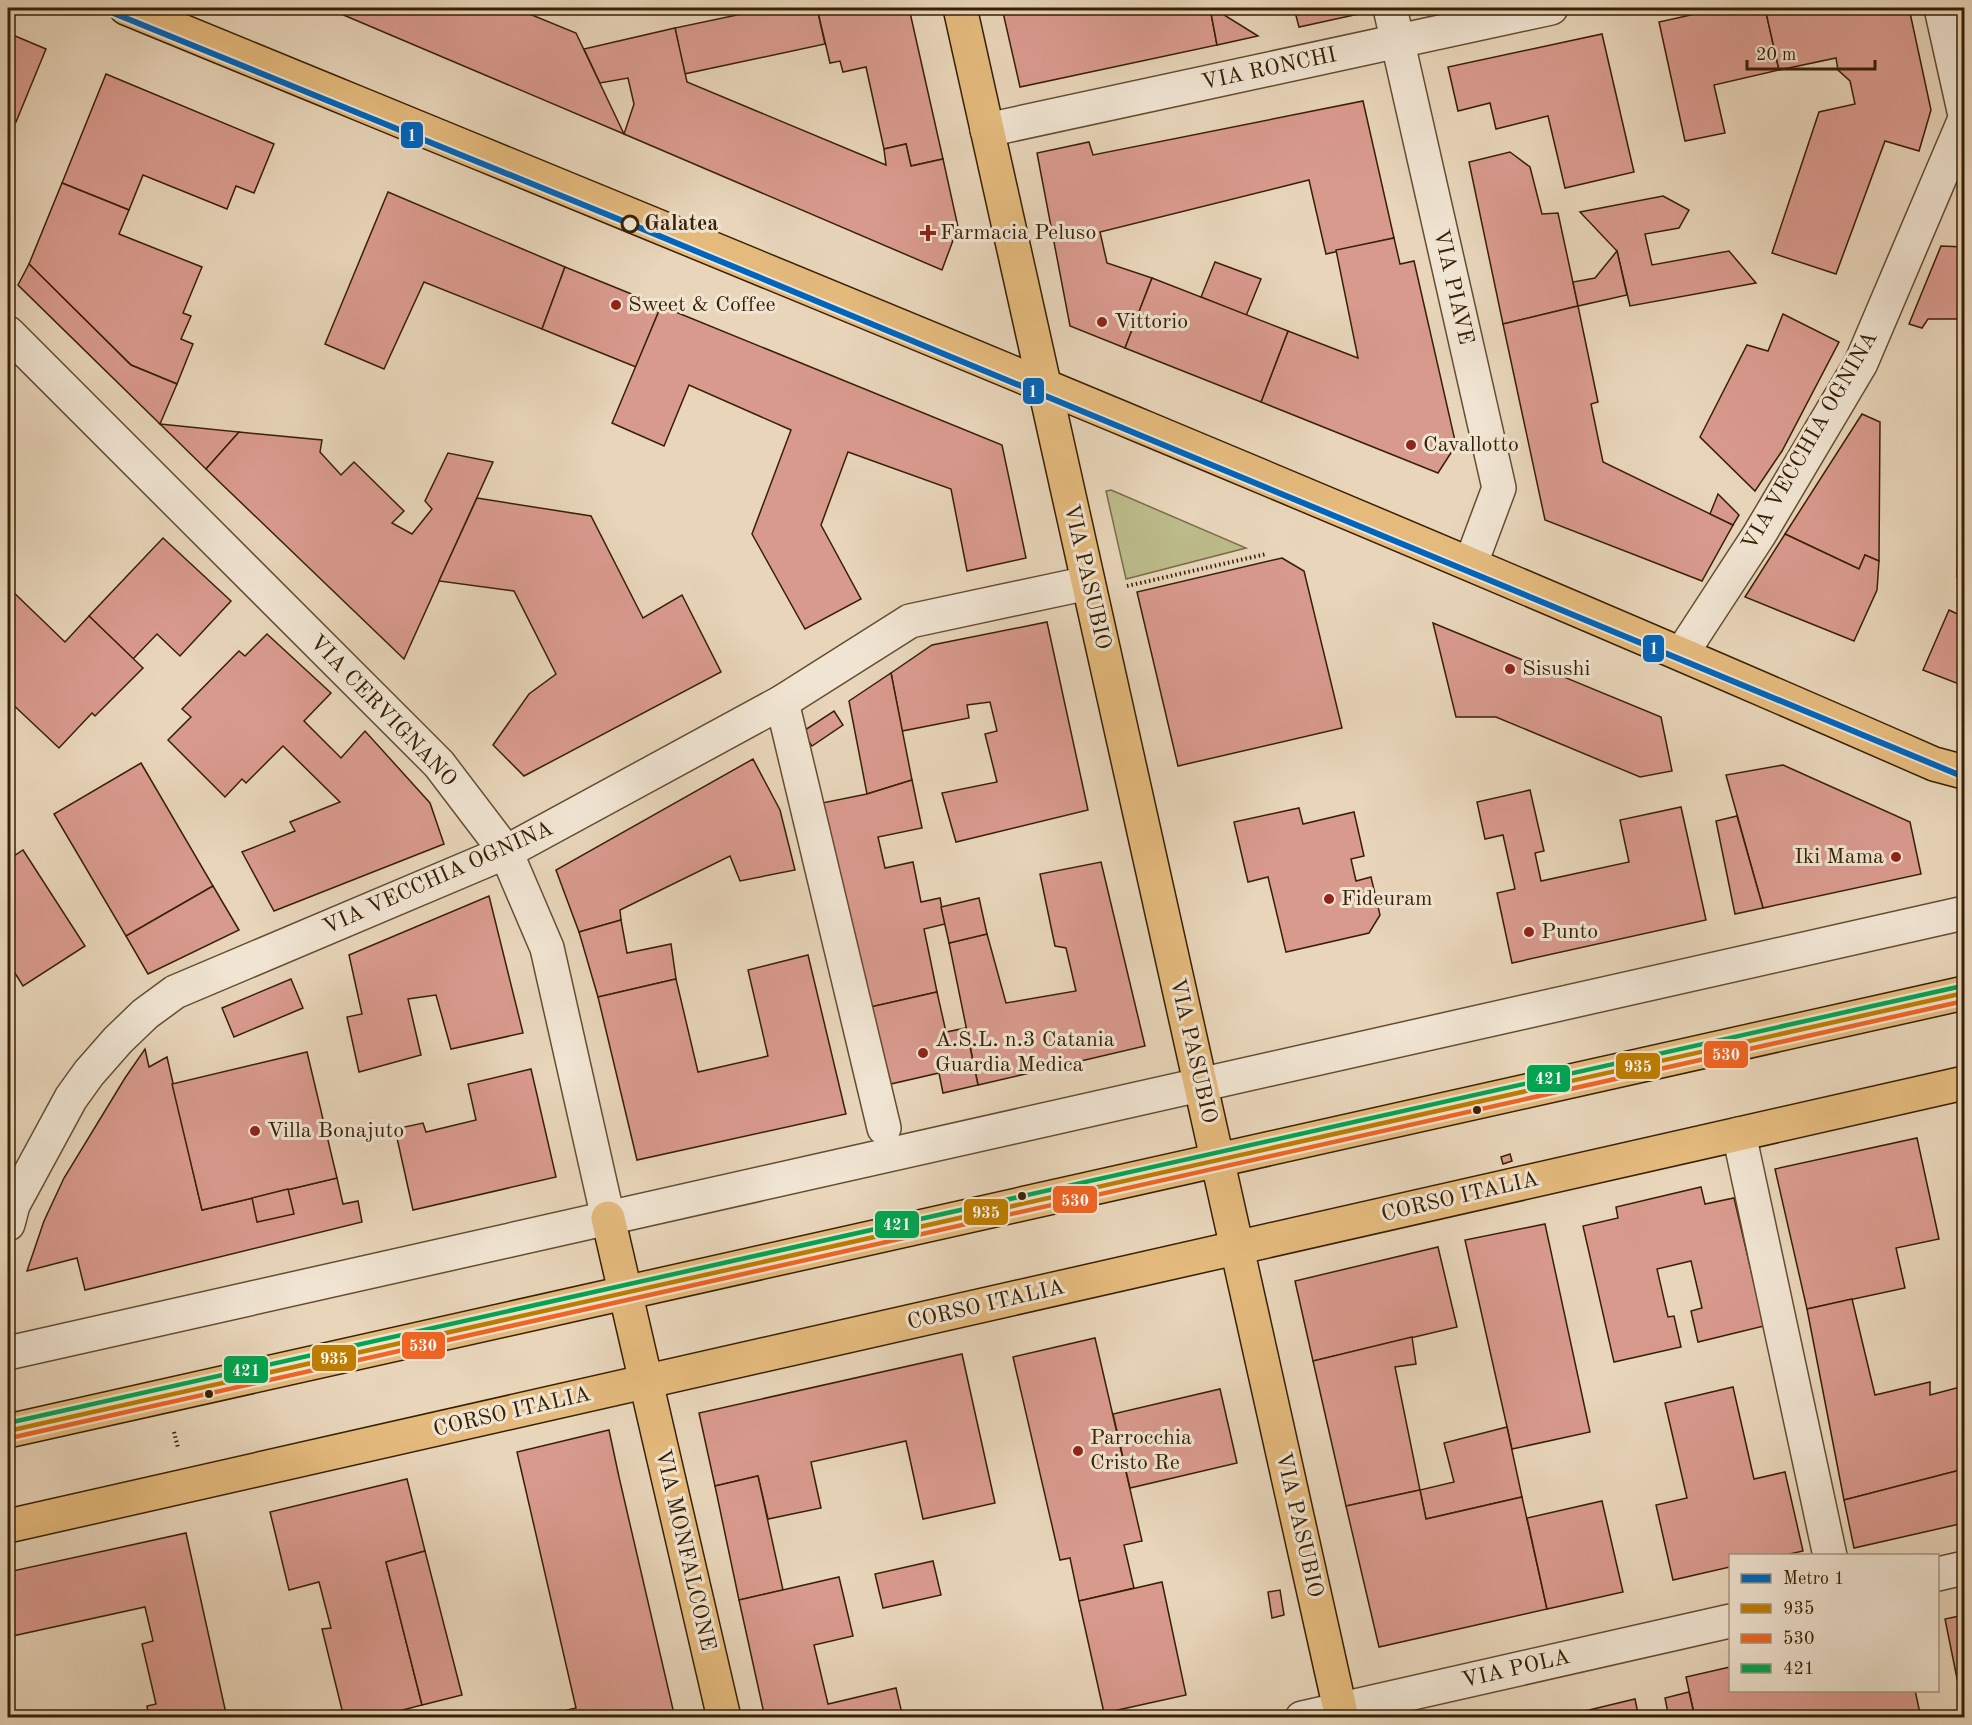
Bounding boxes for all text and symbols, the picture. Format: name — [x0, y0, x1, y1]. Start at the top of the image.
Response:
scale bar — [1747, 33, 1874, 71]
street label: VIA RONCHI — [1199, 44, 1339, 94]
text: 20 m — [1756, 46, 1796, 64]
line badge: 1 — [400, 121, 424, 149]
text: 1 — [407, 129, 417, 145]
place label: Galatea — [644, 213, 719, 235]
marker: Galatea — [621, 215, 639, 233]
place label: Farmacia Peluso — [940, 222, 1096, 244]
marker: Farmacia Peluso — [921, 226, 935, 240]
street label: VIA PIAVE — [1429, 227, 1477, 347]
place label: Sweet & Coffee — [628, 294, 776, 316]
marker: Sweet & Coffee — [609, 298, 623, 312]
place label: Vittorio — [1114, 311, 1188, 333]
marker: Vittorio — [1095, 315, 1109, 329]
street label: VIA VECCHIA OGNINA — [1738, 327, 1882, 554]
line badge: 1 — [1022, 377, 1045, 405]
text: 1 — [1028, 385, 1038, 401]
place label: Cavallotto — [1423, 434, 1519, 456]
marker: Cavallotto — [1404, 438, 1418, 452]
street label: VIA PASUBIO — [1060, 502, 1114, 652]
street label: VIA CERVIGNANO — [305, 631, 461, 791]
line badge: 1 — [1642, 634, 1665, 663]
text: 1 — [1649, 642, 1659, 658]
place label: Sisushi — [1522, 658, 1590, 680]
marker: Sisushi — [1503, 662, 1517, 676]
street label: VIA VECCHIA OGNINA — [320, 817, 556, 939]
place label: Iki Mama — [1794, 846, 1884, 868]
marker: Iki Mama — [1889, 850, 1903, 864]
place label: Fideuram — [1341, 888, 1433, 910]
marker: Fideuram — [1322, 892, 1336, 906]
place label: Punto — [1541, 921, 1598, 943]
marker: Punto — [1522, 925, 1536, 939]
street label: VIA PASUBIO — [1166, 976, 1220, 1126]
place label: A.S.L. n.3 Catania Guardia Medica — [935, 1029, 1115, 1076]
line badge: 530 — [1703, 1040, 1749, 1069]
marker: A.S.L. n.3 Catania Guardia Medica — [916, 1046, 930, 1060]
text: 530 — [1712, 1048, 1740, 1064]
line badge: 935 — [1615, 1052, 1661, 1080]
text: 935 — [1624, 1060, 1652, 1076]
line badge: 421 — [1526, 1064, 1571, 1093]
text: 421 — [1535, 1072, 1563, 1088]
unlabelled marker — [1471, 1104, 1483, 1116]
place label: Villa Bonajuto — [267, 1120, 404, 1142]
marker: Villa Bonajuto — [248, 1124, 262, 1138]
street label: CORSO ITALIA — [1379, 1168, 1541, 1226]
line badge: 530 — [1052, 1185, 1098, 1214]
unlabelled marker — [1016, 1190, 1028, 1202]
text: 530 — [1061, 1194, 1089, 1210]
line badge: 935 — [963, 1198, 1009, 1226]
text: 935 — [972, 1206, 1000, 1222]
line badge: 421 — [874, 1210, 920, 1239]
text: 421 — [883, 1218, 911, 1234]
street label: CORSO ITALIA — [905, 1276, 1067, 1334]
line badge: 530 — [401, 1331, 446, 1360]
text: 530 — [409, 1339, 437, 1355]
line badge: 935 — [311, 1344, 357, 1372]
text: 935 — [320, 1352, 348, 1368]
line badge: 421 — [223, 1355, 269, 1384]
text: 421 — [232, 1364, 260, 1380]
street label: CORSO ITALIA — [431, 1383, 593, 1441]
unlabelled marker — [203, 1388, 215, 1400]
place label: Parrocchia Cristo Re — [1090, 1427, 1192, 1474]
marker: Parrocchia Cristo Re — [1071, 1444, 1085, 1458]
street label: VIA MONFALCONE — [651, 1447, 719, 1653]
street label: VIA PASUBIO — [1272, 1450, 1326, 1600]
legend — [1729, 1554, 1939, 1692]
text: Metro 1 — [1783, 1570, 1844, 1588]
text: 935 — [1783, 1600, 1814, 1618]
text: 530 — [1783, 1630, 1814, 1648]
street label: VIA POLA — [1460, 1646, 1573, 1692]
text: 421 — [1783, 1660, 1814, 1678]

